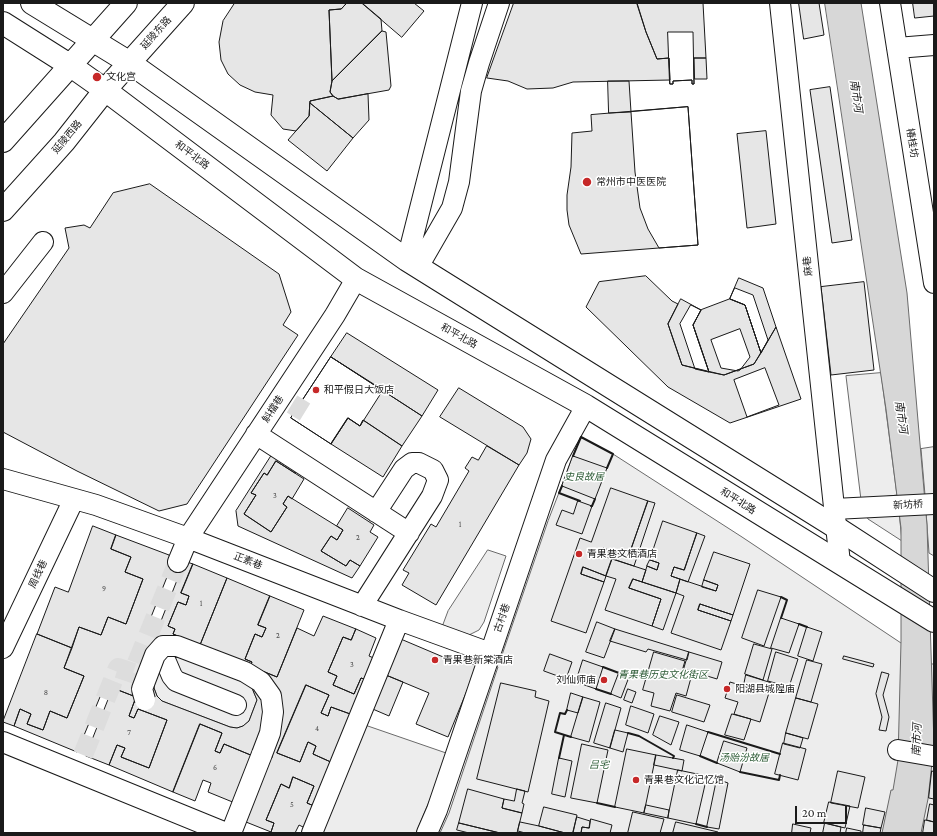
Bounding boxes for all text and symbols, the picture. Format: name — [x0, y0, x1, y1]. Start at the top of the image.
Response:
street label: 延陵东路 — [138, 14, 174, 52]
marker: 文化宫 — [91, 71, 103, 83]
place label: 文化宫 — [106, 71, 136, 83]
water label: 南市河 — [847, 79, 865, 113]
street label: 延陵西路 — [50, 118, 84, 156]
street label: 椿桂坊 — [904, 127, 920, 159]
street label: 和平北路 — [172, 138, 212, 172]
marker: 常州市中医医院 — [581, 176, 593, 188]
place label: 常州市中医医院 — [596, 176, 666, 188]
street label: 麻巷 — [801, 255, 815, 277]
street label: 和平北路 — [439, 321, 479, 351]
place label: 和平假日大饭店 — [324, 384, 394, 396]
marker: 和平假日大饭店 — [311, 385, 321, 395]
street label: 斛檔巷 — [260, 393, 286, 425]
water label: 南市河 — [892, 400, 910, 434]
park label: 史良故居 — [564, 471, 604, 483]
street label: 和平北路 — [718, 485, 758, 517]
house number: 3 — [273, 491, 277, 501]
street label: 新坊桥 — [893, 498, 923, 512]
house number: 1 — [459, 520, 461, 530]
house number: 2 — [356, 533, 360, 543]
place label: 青果巷文栖酒店 — [587, 548, 657, 560]
marker: 青果巷文栖酒店 — [574, 549, 584, 559]
street label: 正素巷 — [232, 550, 264, 572]
street label: 周线巷 — [26, 558, 50, 590]
house number: 9 — [102, 584, 106, 594]
house number: 1 — [200, 599, 202, 609]
street label: 古村巷 — [491, 602, 513, 634]
house number: 2 — [276, 631, 280, 641]
place label: 青果巷新棠酒店 — [443, 654, 513, 666]
marker: 青果巷新棠酒店 — [430, 655, 440, 665]
house number: 3 — [350, 660, 354, 670]
park label: 青果巷历史文化街区 — [618, 669, 708, 681]
place label: 刘仙师庙 — [556, 674, 596, 686]
marker: 刘仙师庙 — [599, 675, 609, 685]
place label: 阳湖县城隍庙 — [735, 683, 795, 695]
marker: 阳湖县城隍庙 — [722, 684, 732, 694]
house number: 8 — [44, 688, 48, 698]
water label: 南市河 — [910, 723, 924, 757]
house number: 4 — [315, 724, 319, 734]
house number: 7 — [127, 728, 131, 738]
park label: 汤贻汾故居 — [719, 752, 769, 764]
park label: 吕宅 — [589, 759, 609, 771]
house number: 6 — [213, 763, 217, 773]
place label: 青果巷文化记忆馆 — [644, 774, 724, 786]
marker: 青果巷文化记忆馆 — [631, 775, 641, 785]
scale bar — [797, 798, 849, 824]
house number: 5 — [290, 800, 294, 810]
text: 20 m — [802, 806, 826, 820]

